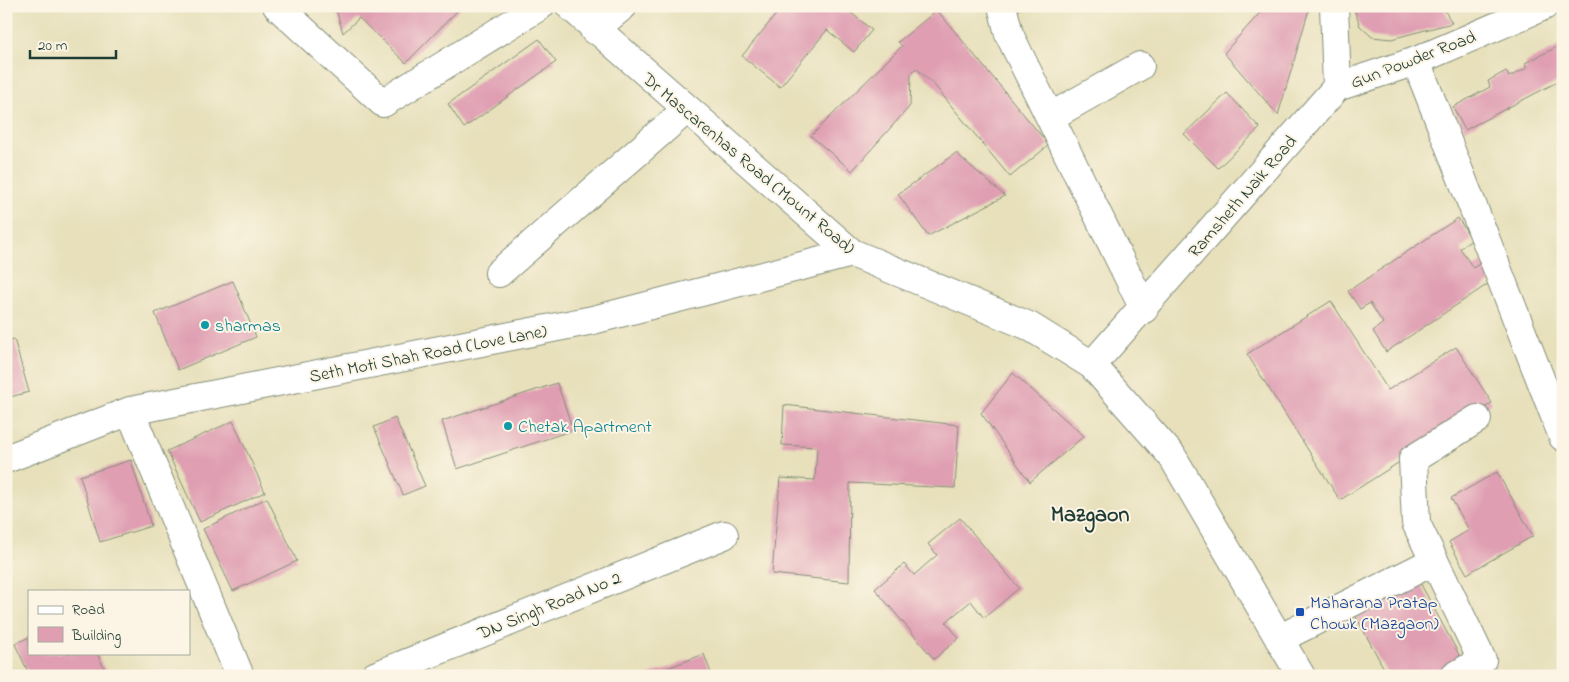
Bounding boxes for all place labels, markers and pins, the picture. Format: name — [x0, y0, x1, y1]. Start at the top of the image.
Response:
place label: sharmas — [215, 314, 281, 340]
marker: sharmas — [199, 319, 211, 331]
place label: Chetak Apartment — [518, 415, 652, 441]
marker: Chetak Apartment — [502, 420, 514, 432]
place label: Maharana Pratap Chowk (Mazgaon) — [1310, 591, 1439, 639]
marker: Maharana Pratap Chowk (Mazgaon) — [1294, 606, 1306, 618]

